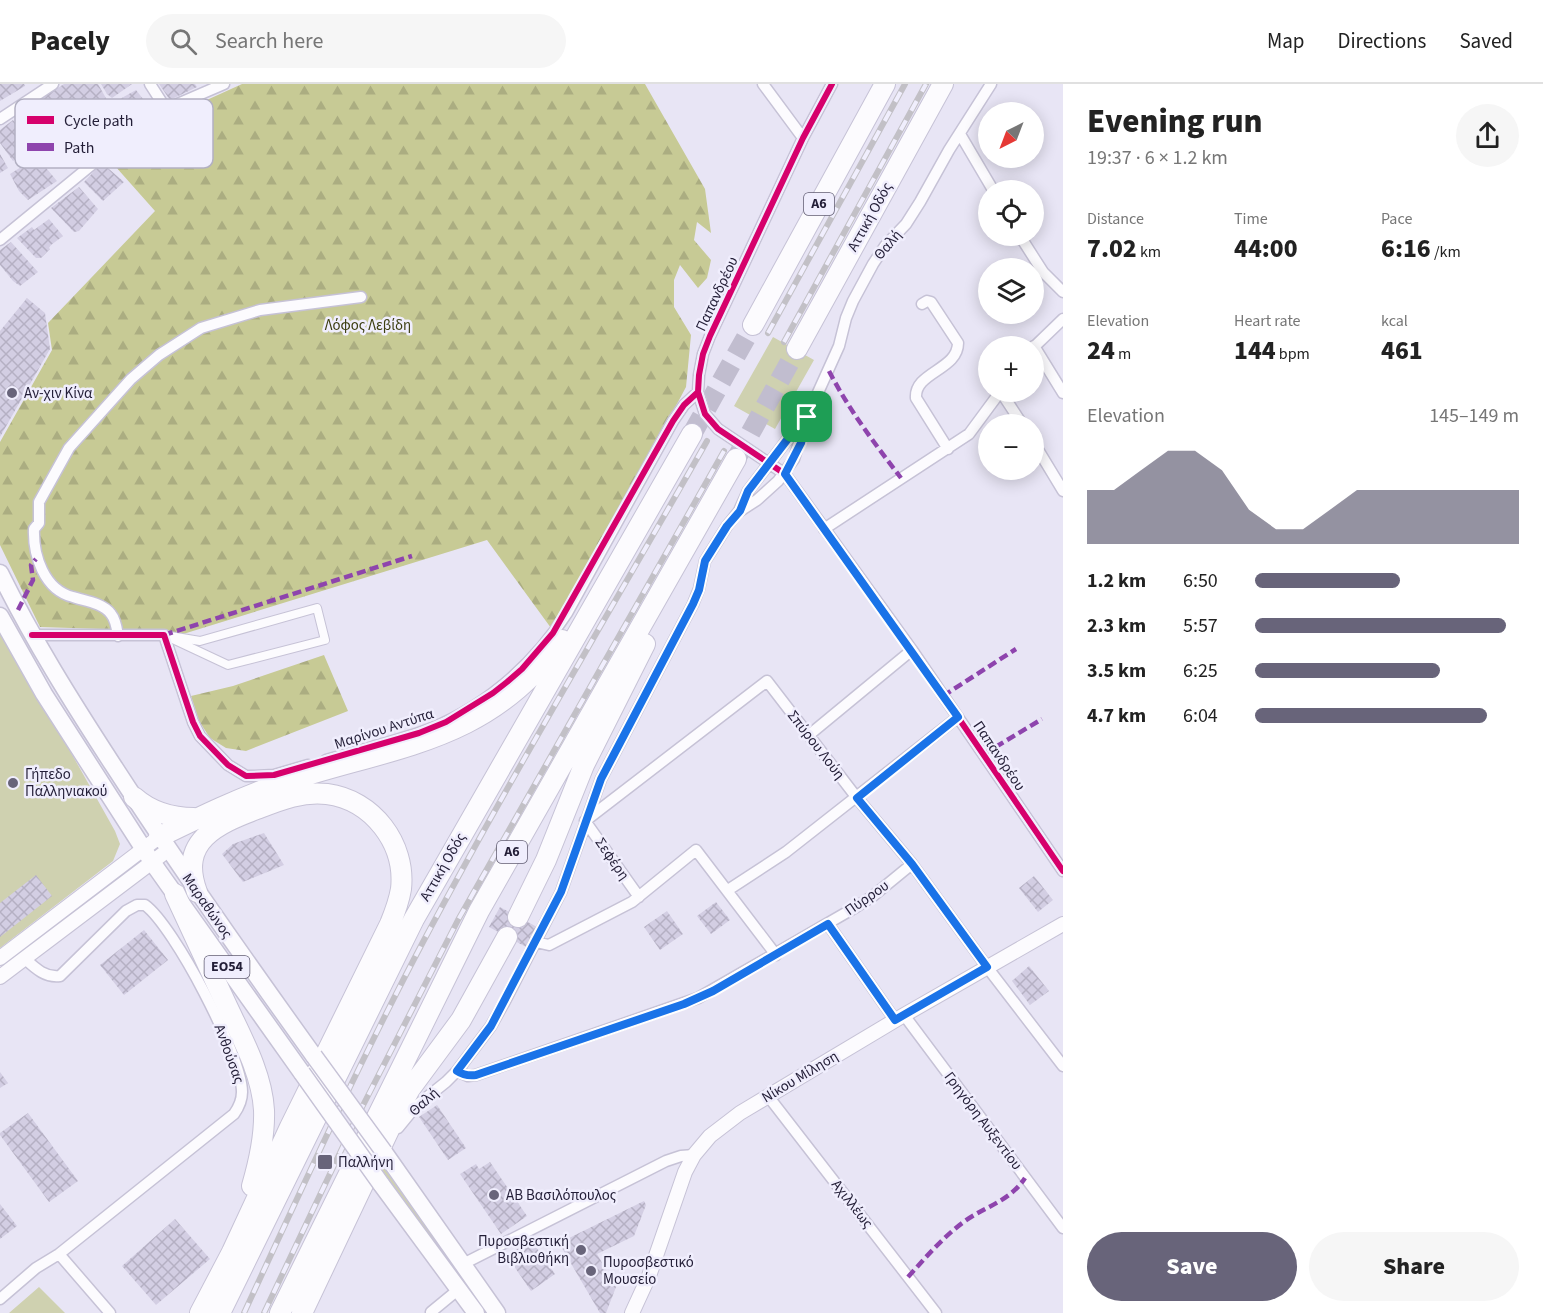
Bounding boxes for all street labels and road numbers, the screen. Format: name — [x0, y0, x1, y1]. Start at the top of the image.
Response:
street label: Αττική Οδός — [842, 178, 898, 255]
road number: Α6 — [804, 193, 834, 215]
street label: Θαλή — [869, 225, 907, 265]
street label: Παπανδρέου — [691, 253, 743, 335]
street label: Μαρίνου Αντύπα — [332, 703, 437, 755]
street label: Σπύρου Λούη — [782, 706, 850, 784]
street label: Παπανδρέου — [968, 717, 1030, 795]
street label: Αττική Οδός — [415, 828, 471, 905]
street label: Σεφέρη — [590, 833, 634, 885]
road number: Α6 — [497, 841, 527, 863]
street label: Μαραθώνος — [177, 869, 238, 943]
street label: Πύρρου — [841, 875, 893, 921]
road number: ΕΟ54 — [204, 956, 250, 978]
street label: Ανθούσας — [209, 1021, 250, 1087]
street label: Νίκου Μίληση — [758, 1046, 842, 1108]
street label: Γρηγόρη Αυξεντίου — [939, 1067, 1027, 1175]
street label: Θαλή — [404, 1083, 444, 1121]
street label: Αχιλλέως — [826, 1175, 878, 1233]

